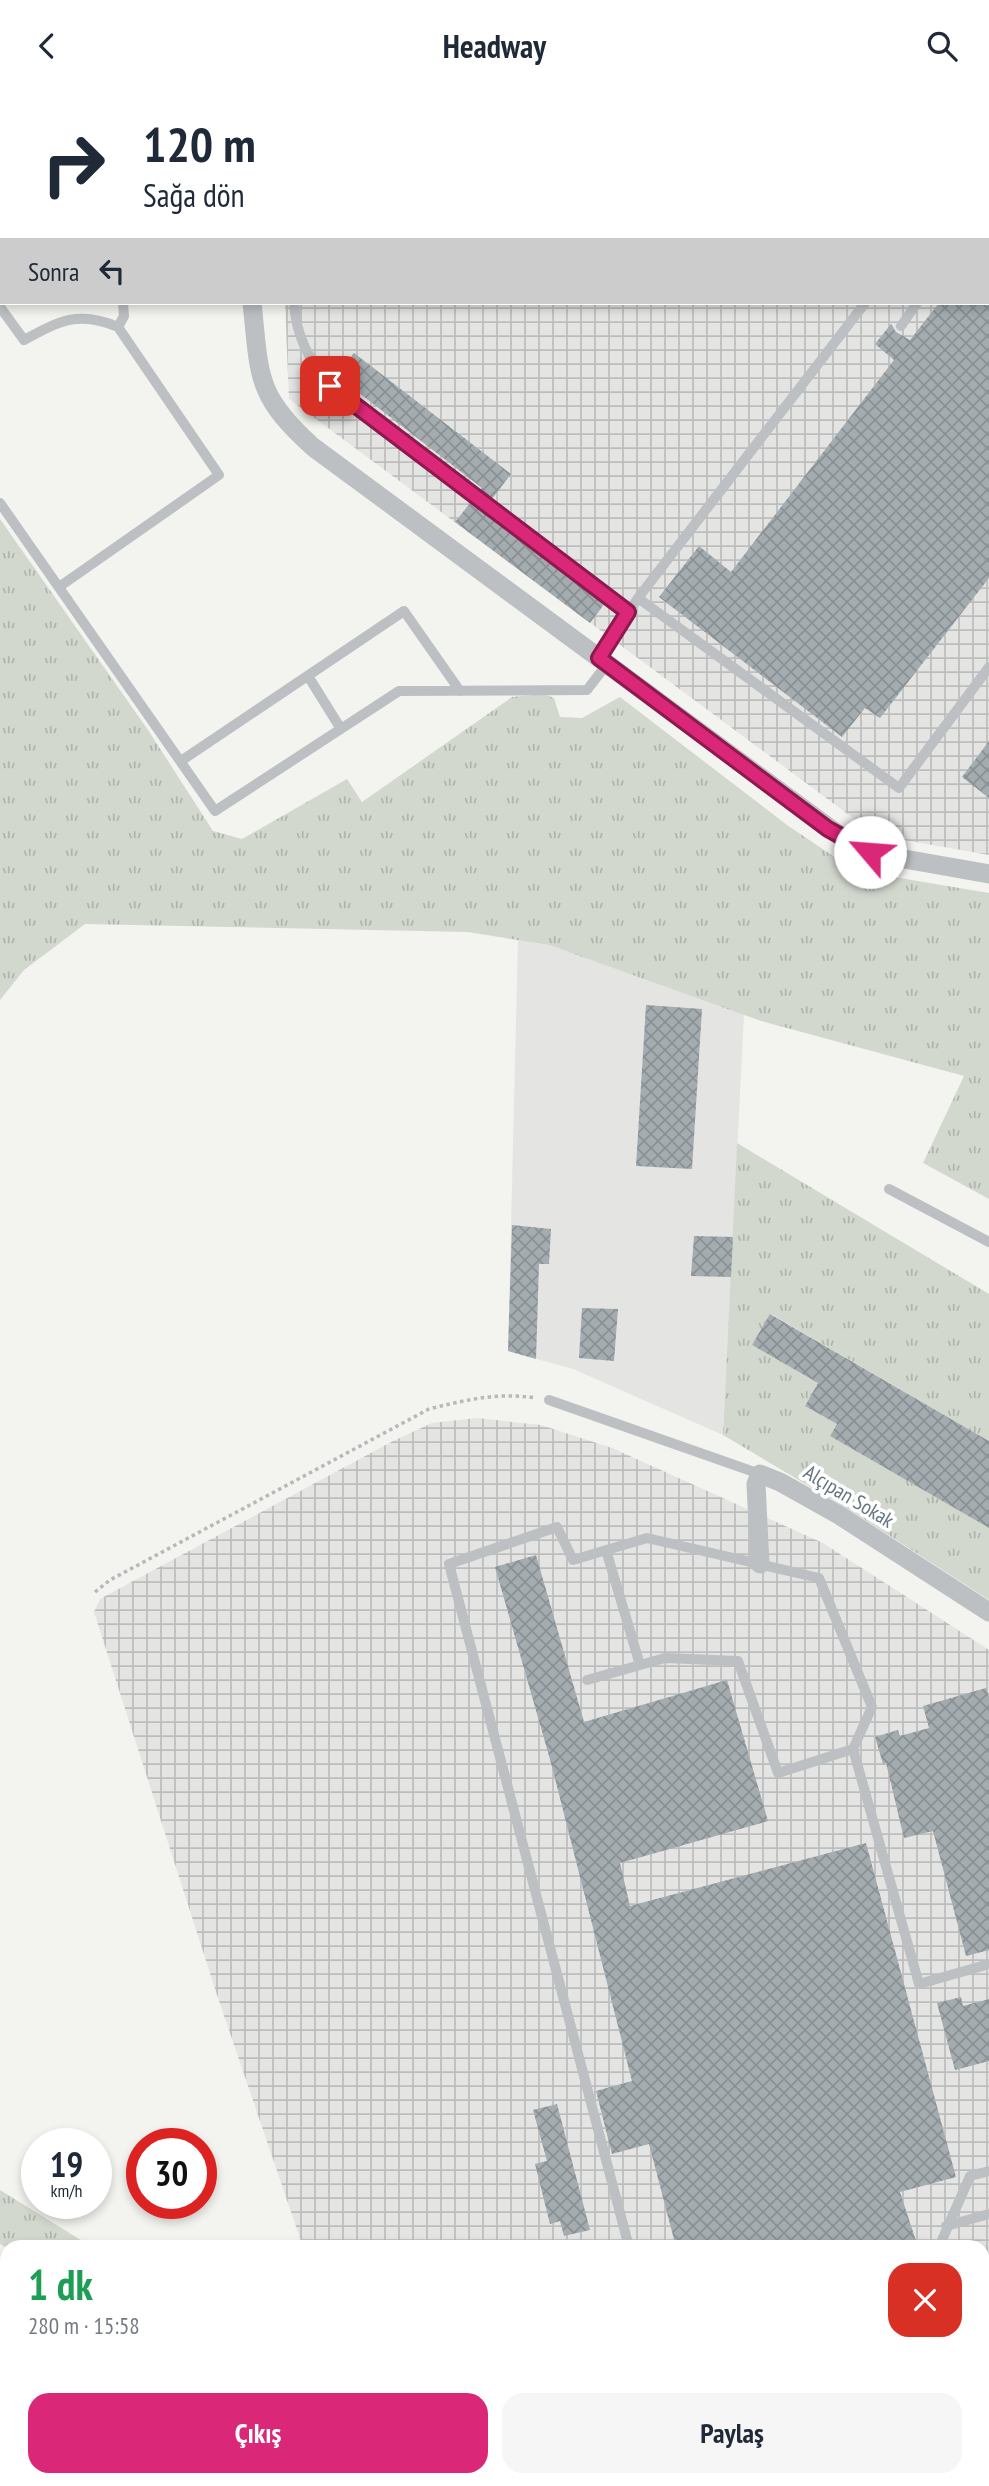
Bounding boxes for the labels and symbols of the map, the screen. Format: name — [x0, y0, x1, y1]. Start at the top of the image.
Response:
pin — [300, 356, 360, 416]
position arrow — [833, 815, 907, 889]
street label: Alçıpan Sokak — [799, 1458, 899, 1534]
speed limit sign: 30 — [126, 2128, 217, 2219]

